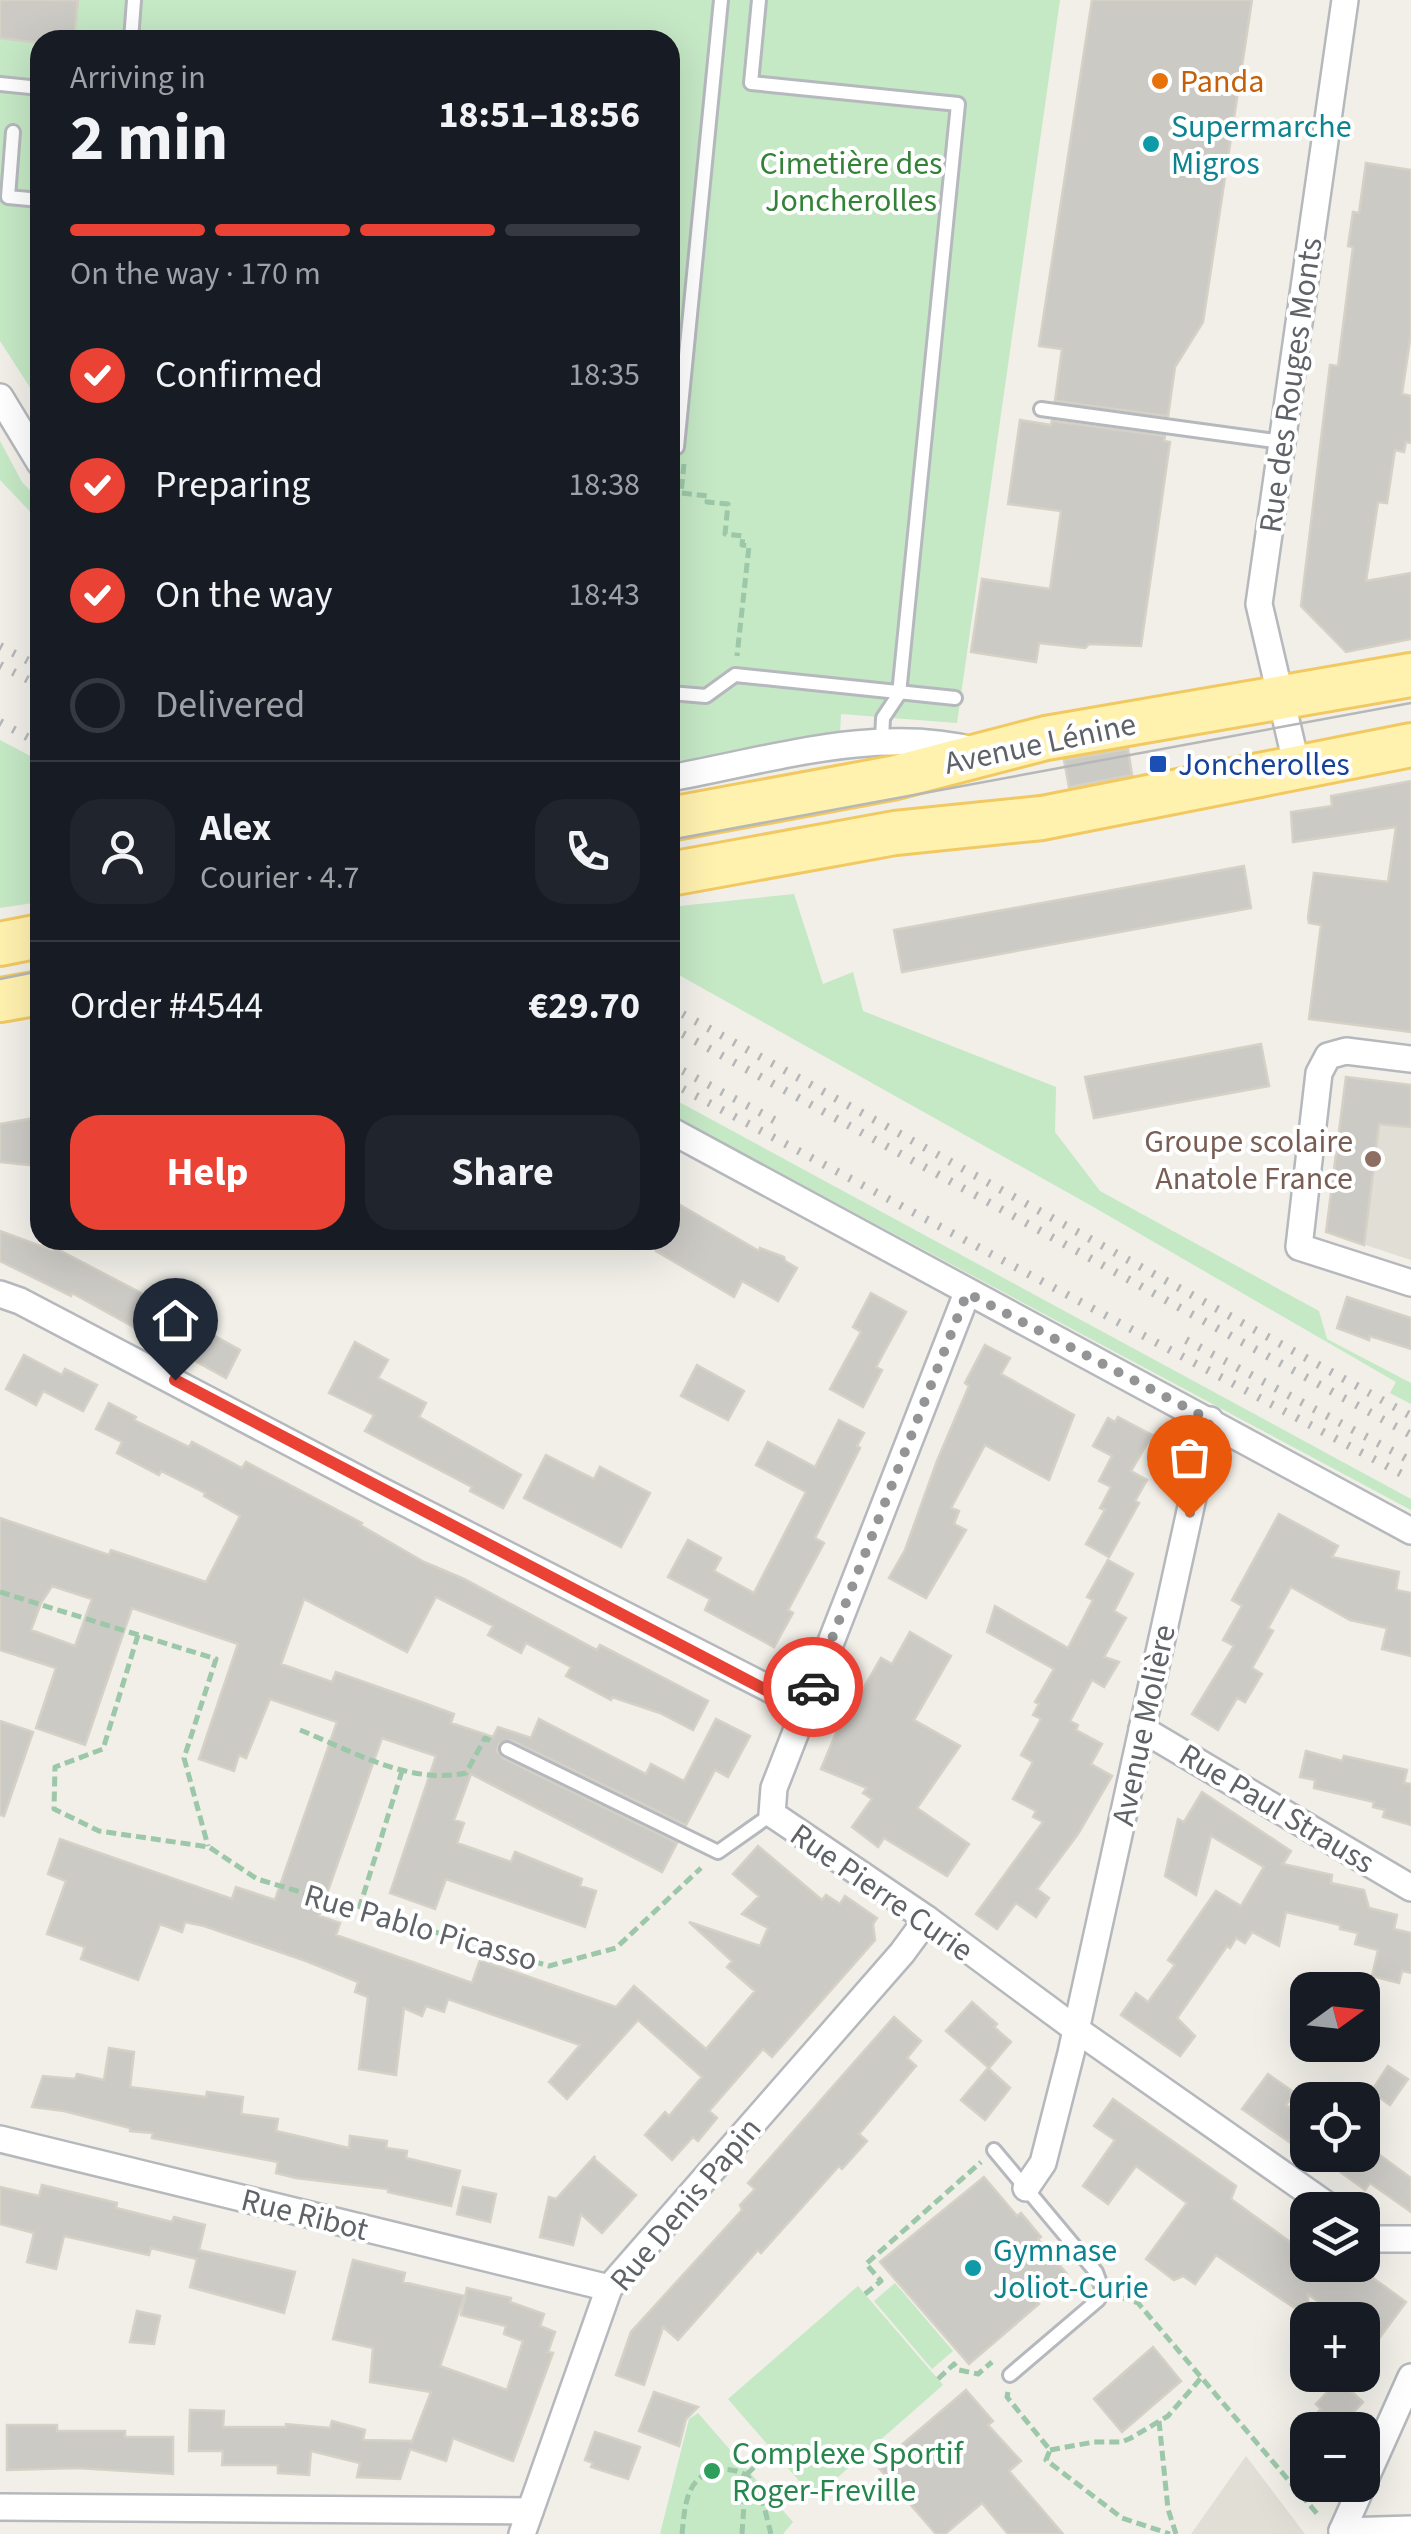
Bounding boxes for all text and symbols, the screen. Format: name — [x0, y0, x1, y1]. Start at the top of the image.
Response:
text: Arriving in — [70, 55, 206, 101]
place label: Panda — [1180, 59, 1264, 105]
marker: Panda — [1149, 70, 1171, 92]
text: 18:51–18:56 — [438, 88, 640, 142]
text: 2 min — [70, 92, 228, 185]
place label: Supermarche Migros — [1171, 104, 1352, 187]
marker: Supermarche Migros — [1140, 133, 1162, 155]
park label: Cimetière des Joncherolles — [760, 141, 942, 224]
street label: Rue des Rouges Monts — [1248, 235, 1334, 536]
text: On the way · 170 m — [70, 251, 321, 297]
icon: check — [70, 348, 125, 403]
text: Confirmed — [155, 348, 323, 402]
text: 18:35 — [568, 352, 640, 398]
icon: check — [70, 458, 125, 513]
text: Preparing — [155, 458, 310, 512]
text: 18:38 — [568, 462, 640, 508]
icon: check — [70, 568, 125, 623]
text: On the way — [155, 568, 332, 622]
text: 18:43 — [568, 572, 640, 618]
text: Delivered — [155, 678, 305, 732]
street label: Avenue Lénine — [940, 701, 1140, 787]
place label: Joncherolles — [1178, 742, 1350, 788]
marker: Joncherolles — [1147, 753, 1169, 775]
button: person — [70, 799, 175, 904]
button: phone — [535, 799, 640, 904]
text: Alex — [200, 801, 271, 855]
text: Courier · 4.7 — [200, 855, 360, 901]
text: Order #4544 — [70, 979, 263, 1033]
text: €29.70 — [528, 979, 640, 1033]
button: Help — [70, 1115, 345, 1230]
button: Share — [365, 1115, 640, 1230]
place label: Groupe scolaire Anatole France — [1144, 1119, 1353, 1202]
marker: Groupe scolaire Anatole France — [1362, 1148, 1384, 1170]
pin — [133, 1278, 218, 1381]
icon: home — [148, 1293, 203, 1348]
pin — [1147, 1415, 1232, 1518]
icon: bag — [1162, 1430, 1217, 1485]
street label: Avenue Molière — [1100, 1621, 1188, 1830]
courier — [763, 1637, 863, 1737]
icon: car — [786, 1660, 841, 1715]
street label: Rue Paul Strauss — [1170, 1732, 1383, 1885]
street label: Rue Pierre Curie — [781, 1813, 982, 1973]
street label: Rue Pablo Picasso — [299, 1873, 543, 1983]
north arrow — [1290, 1972, 1380, 2062]
map controls — [1290, 1972, 1380, 2502]
button: locate — [1290, 2082, 1380, 2172]
street label: Rue Denis Papin — [599, 2108, 772, 2302]
street label: Rue Ribot — [236, 2177, 373, 2253]
button: layers — [1290, 2192, 1380, 2282]
place label: Gymnase Joliot-Curie — [993, 2228, 1149, 2311]
marker: Gymnase Joliot-Curie — [962, 2257, 984, 2279]
button: + — [1290, 2302, 1380, 2392]
button: − — [1290, 2412, 1380, 2502]
place label: Complexe Sportif Roger-Freville — [732, 2431, 965, 2514]
marker: Complexe Sportif Roger-Freville — [701, 2460, 723, 2482]

